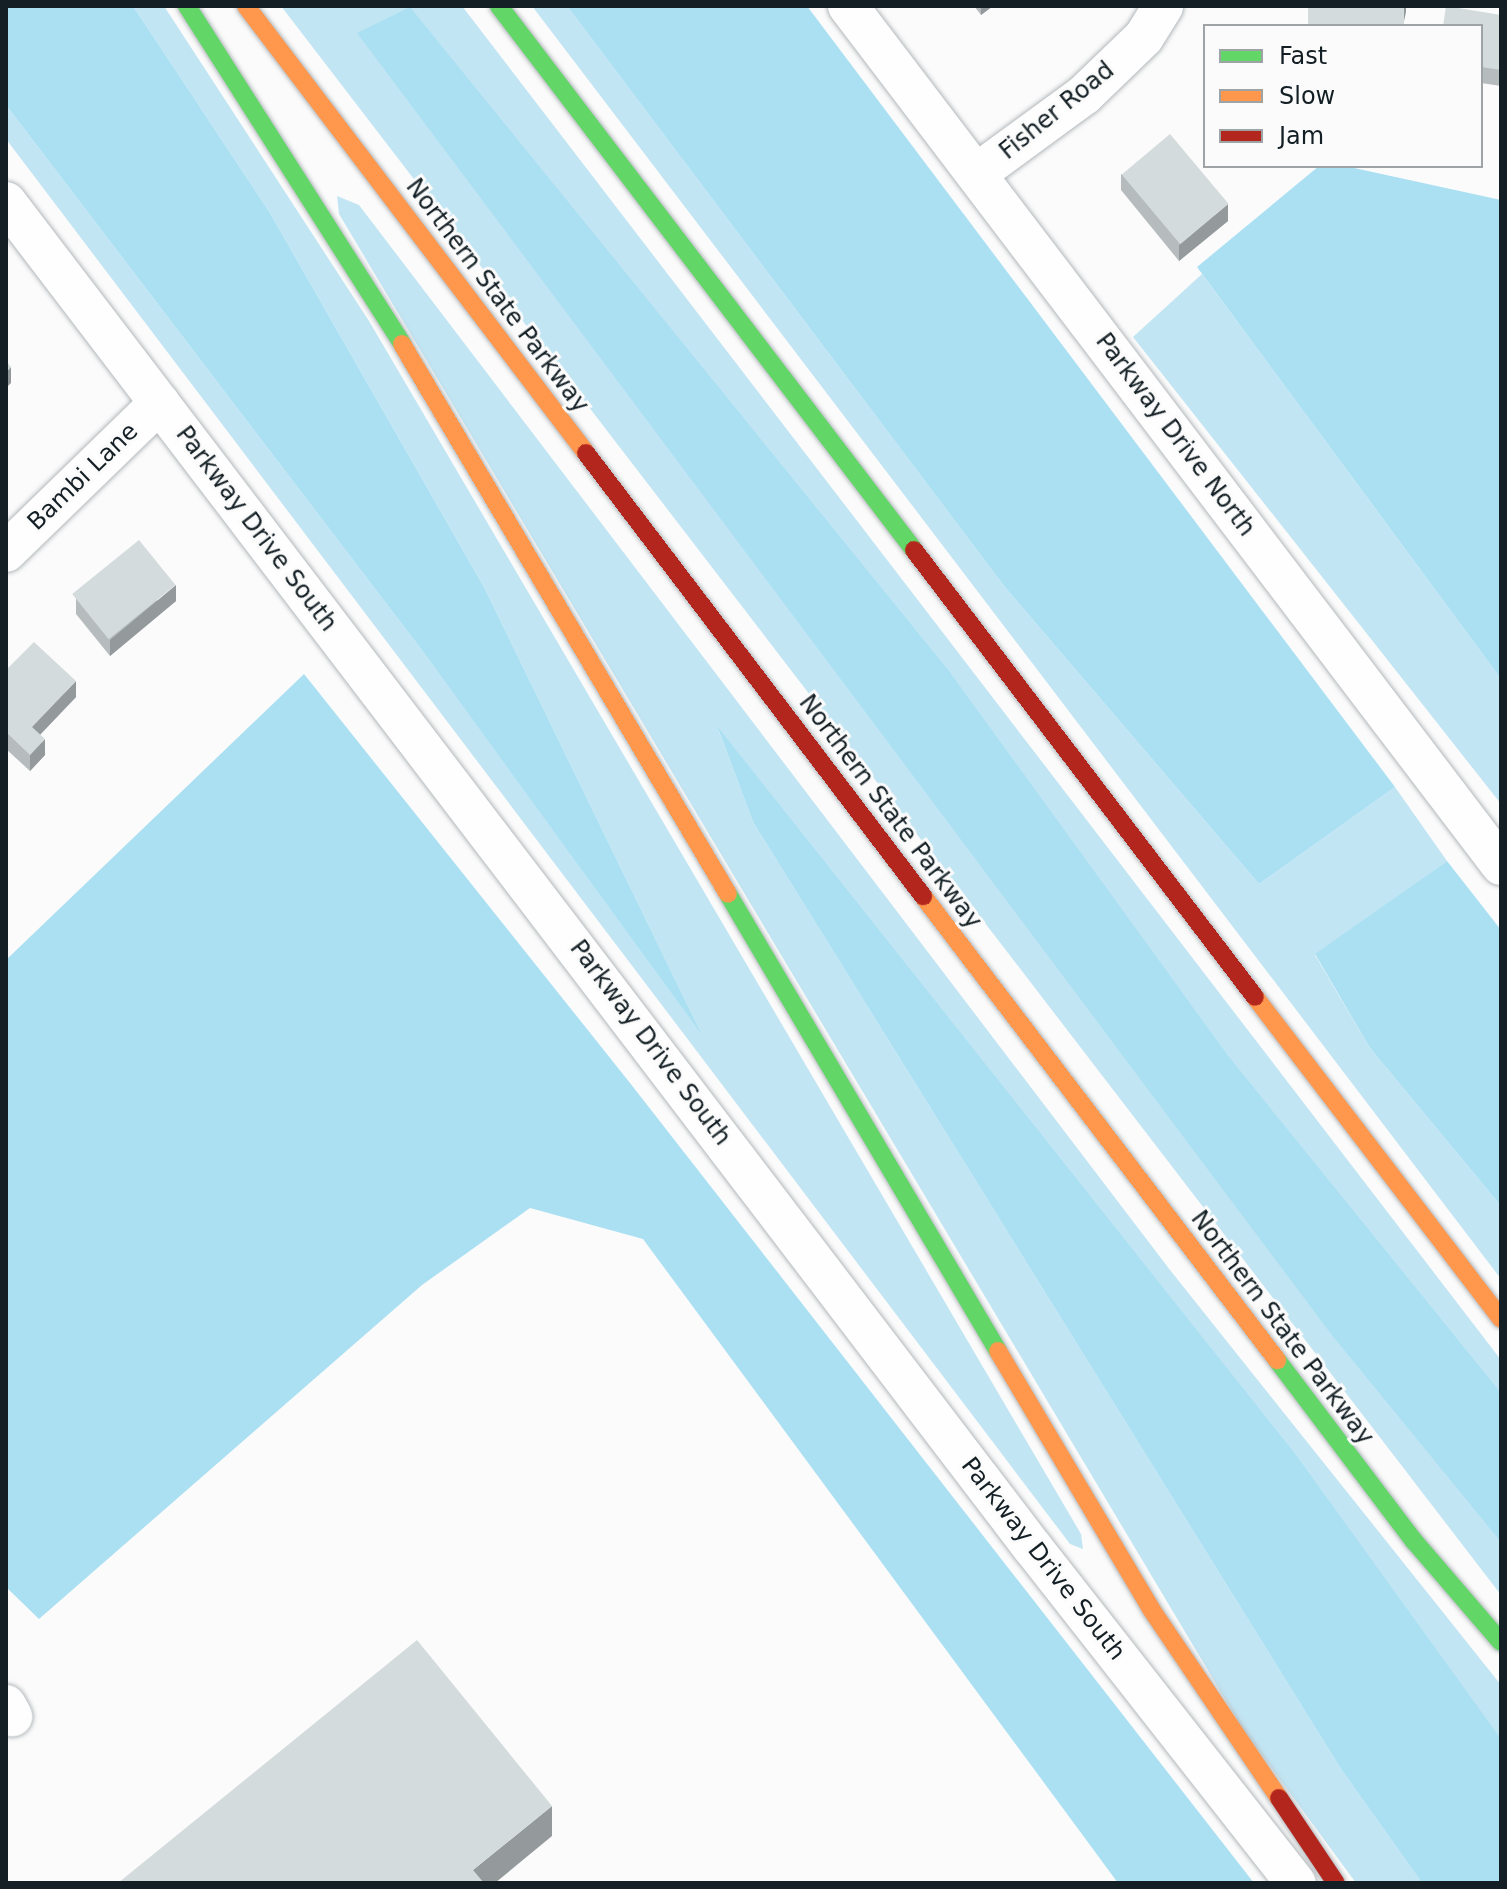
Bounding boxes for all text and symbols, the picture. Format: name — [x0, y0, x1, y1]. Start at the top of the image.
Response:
legend — [1203, 24, 1483, 168]
text: Fast — [1279, 42, 1327, 70]
street label: Fisher Road — [994, 56, 1120, 166]
text: Slow — [1279, 82, 1335, 110]
text: Jam — [1279, 122, 1324, 150]
street label: Northern State Parkway — [400, 173, 594, 419]
street label: Parkway Drive North — [1089, 328, 1261, 542]
street label: Bambi Lane — [22, 417, 144, 537]
street label: Parkway Drive South — [169, 421, 343, 637]
street label: Northern State Parkway — [793, 689, 987, 935]
street label: Parkway Drive South — [563, 935, 737, 1151]
street label: Northern State Parkway — [1185, 1205, 1379, 1451]
street label: Parkway Drive South — [955, 1452, 1131, 1666]

